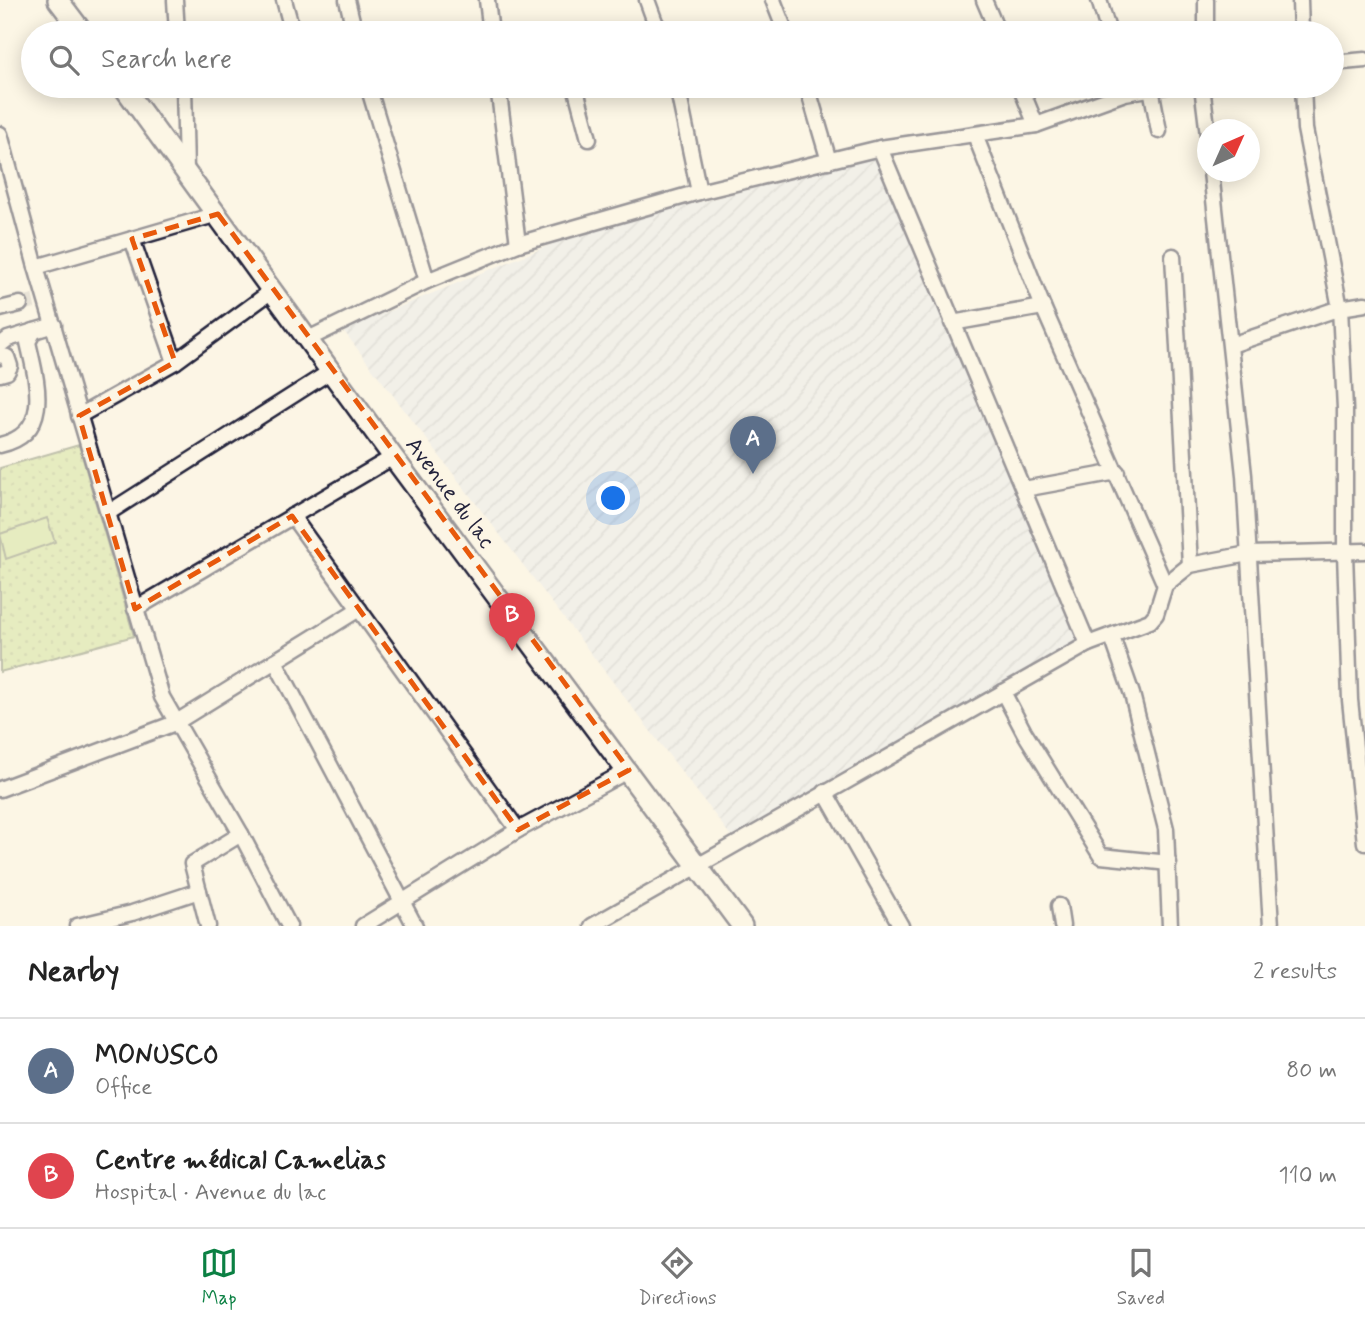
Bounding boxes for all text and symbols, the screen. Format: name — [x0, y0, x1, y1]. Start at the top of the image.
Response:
search box — [21, 21, 1344, 98]
icon: search — [45, 41, 83, 79]
text: Search here — [101, 43, 232, 77]
north arrow — [1197, 119, 1260, 182]
pin: A — [730, 416, 776, 474]
street label: Avenue du lac — [398, 432, 501, 555]
your location — [596, 481, 630, 515]
pin: B — [489, 593, 535, 651]
text: Nearby — [28, 952, 119, 991]
text: 2 results — [1253, 957, 1337, 987]
text: MONUSCO — [95, 1039, 219, 1073]
text: A — [43, 1056, 59, 1086]
text: 80 m — [1286, 1056, 1337, 1086]
text: Office — [95, 1073, 152, 1103]
text: Centre médical Camelias — [95, 1144, 386, 1178]
text: B — [44, 1161, 58, 1191]
text: 110 m — [1278, 1161, 1337, 1191]
text: Hospital · Avenue du lac — [95, 1178, 326, 1208]
tab: Map — [200, 1244, 238, 1311]
tab: Directions — [638, 1244, 717, 1311]
tab: Saved — [1117, 1244, 1165, 1311]

